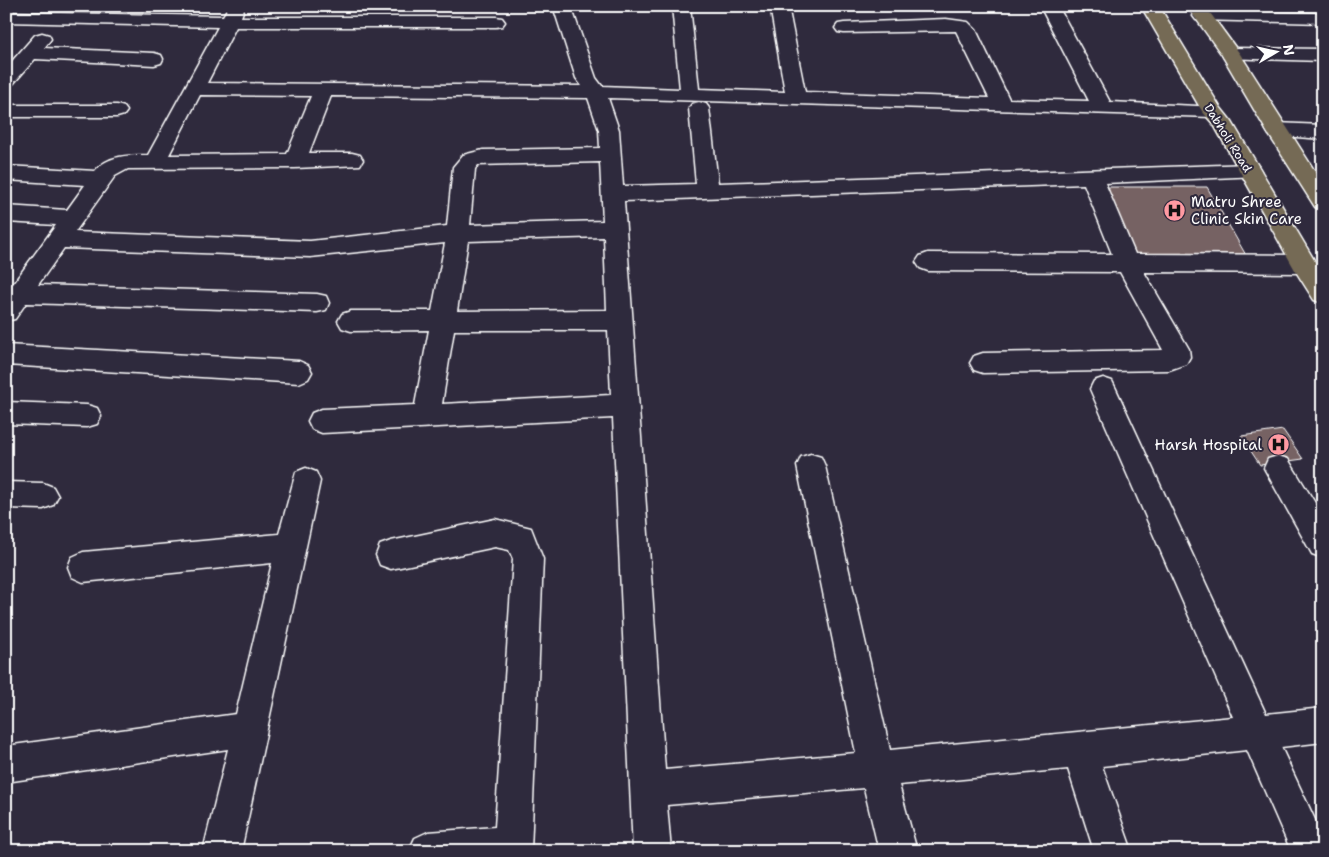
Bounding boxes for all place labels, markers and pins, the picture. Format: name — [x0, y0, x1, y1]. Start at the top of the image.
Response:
place label: Matru Shree Clinic Skin Care — [1191, 192, 1302, 229]
hospital icon: Matru Shree Clinic Skin Care — [1163, 199, 1187, 223]
hospital icon: Harsh Hospital — [1266, 433, 1290, 457]
place label: Harsh Hospital — [1155, 435, 1262, 455]

